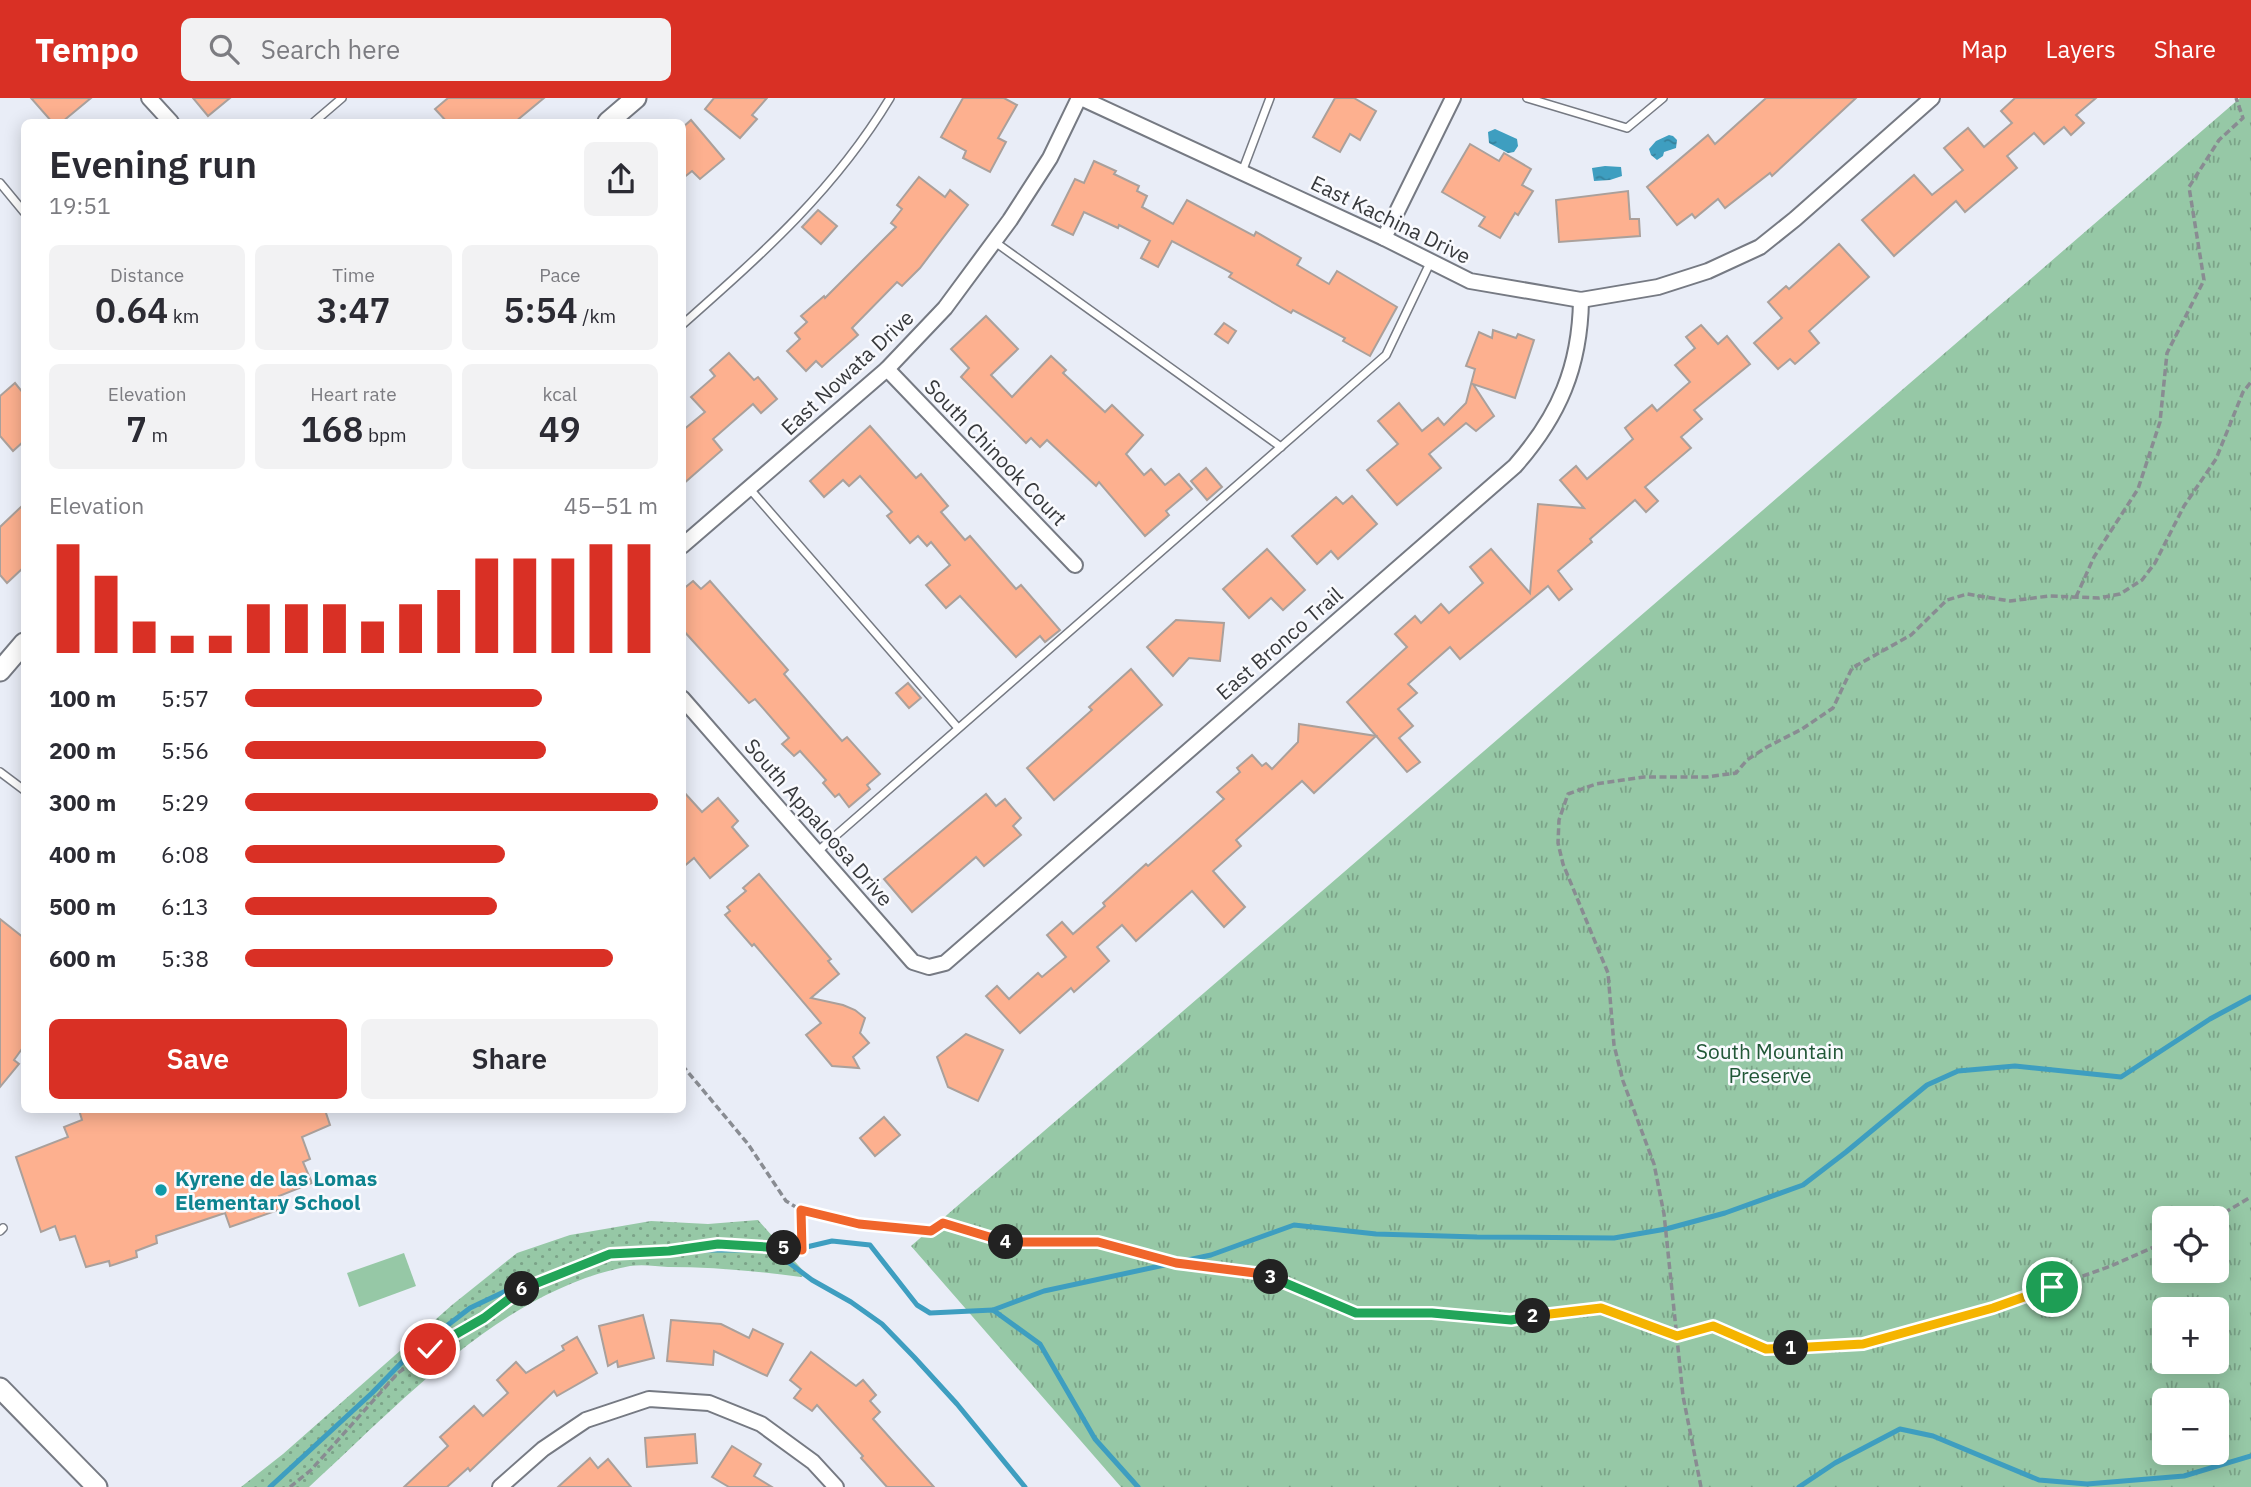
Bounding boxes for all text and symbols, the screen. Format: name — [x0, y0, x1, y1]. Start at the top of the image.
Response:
search box — [181, 18, 671, 81]
text: Tempo — [35, 28, 139, 71]
icon: search — [205, 30, 243, 68]
text: Search here — [261, 32, 400, 66]
text: Map — [1961, 33, 2008, 65]
text: Layers — [2046, 33, 2116, 65]
text: Share — [2154, 33, 2216, 65]
text: Evening run — [49, 139, 257, 188]
button: share — [584, 142, 658, 216]
street label: East Kachina Drive — [1306, 168, 1476, 270]
text: 19:51 — [49, 190, 111, 220]
text: Distance — [110, 263, 184, 287]
text: Time — [332, 263, 375, 287]
text: Pace — [539, 263, 581, 287]
text: 0.64 — [95, 287, 168, 333]
text: 3:47 — [316, 287, 391, 333]
text: 5:54 — [504, 287, 578, 333]
street label: East Nowata Drive — [775, 303, 919, 441]
text: km — [168, 304, 199, 328]
text: /km — [578, 304, 616, 328]
street label: South Chinook Court — [919, 373, 1073, 531]
text: Elevation — [108, 382, 187, 406]
text: Heart rate — [310, 382, 397, 406]
text: kcal — [543, 382, 577, 406]
text: 7 — [126, 406, 147, 452]
text: 168 — [300, 406, 363, 452]
text: 49 — [539, 406, 581, 452]
text: m — [147, 423, 168, 447]
text: bpm — [363, 423, 407, 447]
text: Elevation — [49, 490, 144, 520]
text: 45–51 m — [564, 490, 658, 520]
street label: East Bronco Trail — [1210, 580, 1348, 706]
text: 100 m — [49, 683, 116, 713]
text: 5:57 — [161, 683, 209, 713]
street label: South Appaloosa Drive — [738, 732, 900, 912]
text: 200 m — [49, 735, 116, 765]
text: 5:56 — [161, 735, 209, 765]
text: 300 m — [49, 787, 116, 817]
text: 5:29 — [161, 787, 209, 817]
text: 400 m — [49, 839, 116, 869]
text: 6:08 — [161, 839, 209, 869]
text: 500 m — [49, 891, 116, 921]
text: 6:13 — [161, 891, 209, 921]
text: 600 m — [49, 943, 116, 973]
text: 5:38 — [161, 943, 209, 973]
button: Save — [49, 1019, 347, 1099]
button: Share — [361, 1019, 658, 1099]
park label: South Mountain Preserve — [1696, 1037, 1844, 1089]
place label: Kyrene de las Lomas Elementary School — [175, 1164, 377, 1216]
marker: Kyrene de las Lomas Elementary School — [153, 1182, 169, 1198]
map controls — [2152, 1206, 2229, 1465]
button: locate — [2152, 1206, 2229, 1283]
pin: 4 — [988, 1224, 1024, 1260]
text: 4 — [1000, 1229, 1011, 1253]
pin: 5 — [766, 1230, 802, 1266]
text: 5 — [778, 1235, 789, 1259]
pin — [2022, 1257, 2082, 1317]
pin: 3 — [1254, 1260, 1288, 1294]
text: 3 — [1265, 1264, 1276, 1288]
icon: arrive — [2033, 1268, 2071, 1306]
pin: 6 — [504, 1272, 540, 1306]
text: 6 — [516, 1276, 527, 1300]
button: + — [2152, 1297, 2229, 1374]
pin: 2 — [1516, 1298, 1550, 1334]
text: 2 — [1527, 1303, 1538, 1327]
pin — [400, 1319, 460, 1379]
icon: check — [411, 1330, 449, 1368]
pin: 1 — [1774, 1330, 1809, 1366]
text: 1 — [1785, 1335, 1796, 1359]
button: − — [2152, 1388, 2229, 1465]

